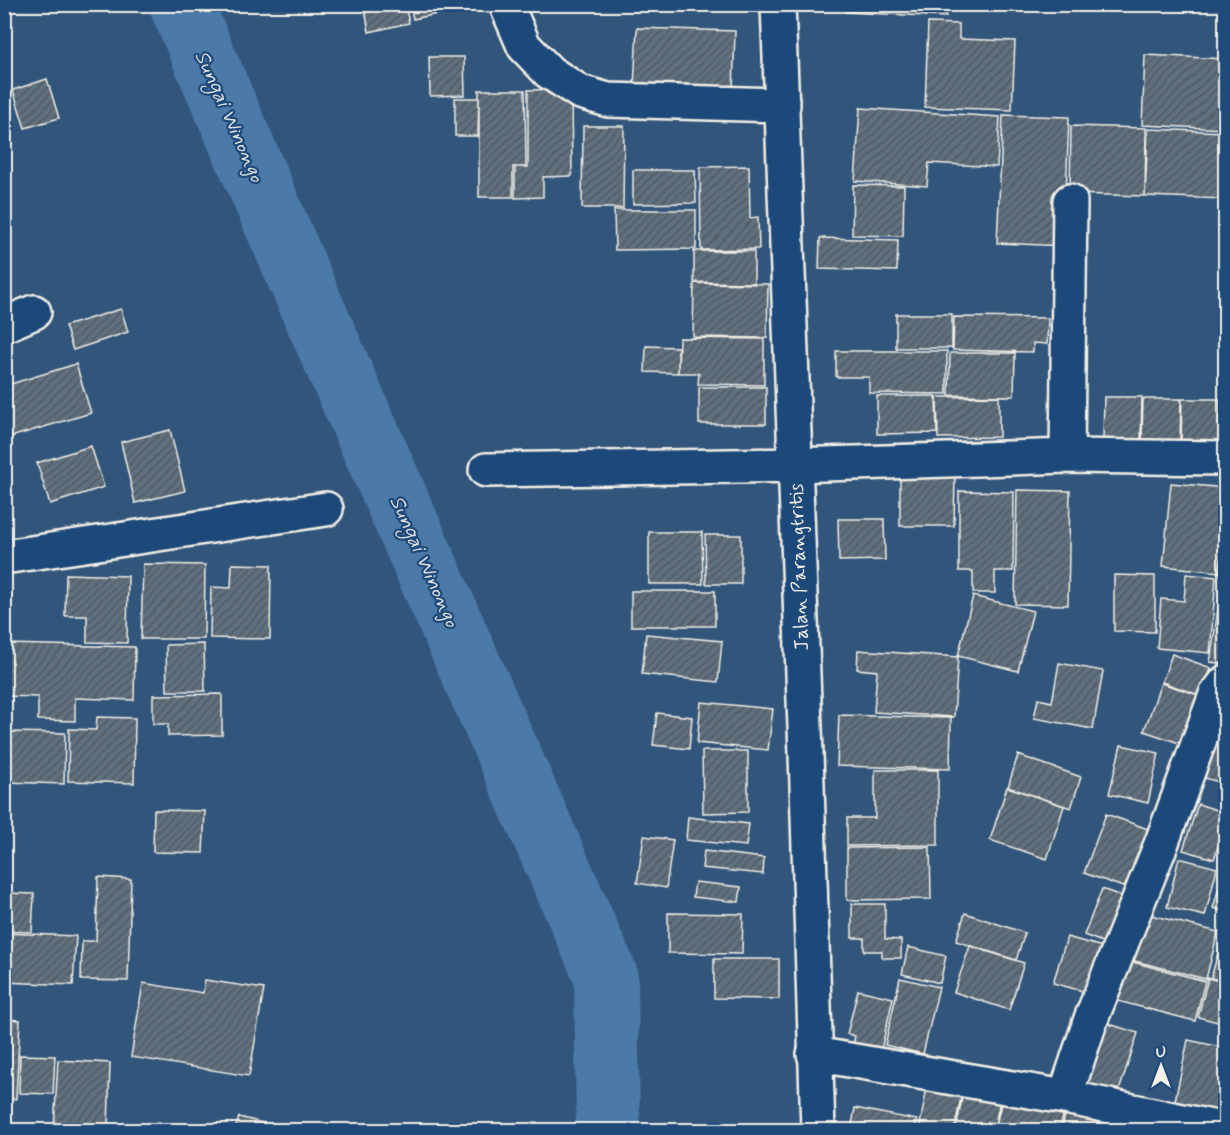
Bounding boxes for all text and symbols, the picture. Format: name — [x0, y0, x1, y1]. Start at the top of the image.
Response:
water label: Sungai Winongo — [186, 46, 271, 188]
street label: Jalan Parangtritis — [783, 483, 816, 651]
water label: Sungai Winongo — [381, 491, 466, 633]
north arrow — [1131, 1036, 1191, 1096]
text: U — [1156, 1042, 1166, 1063]

